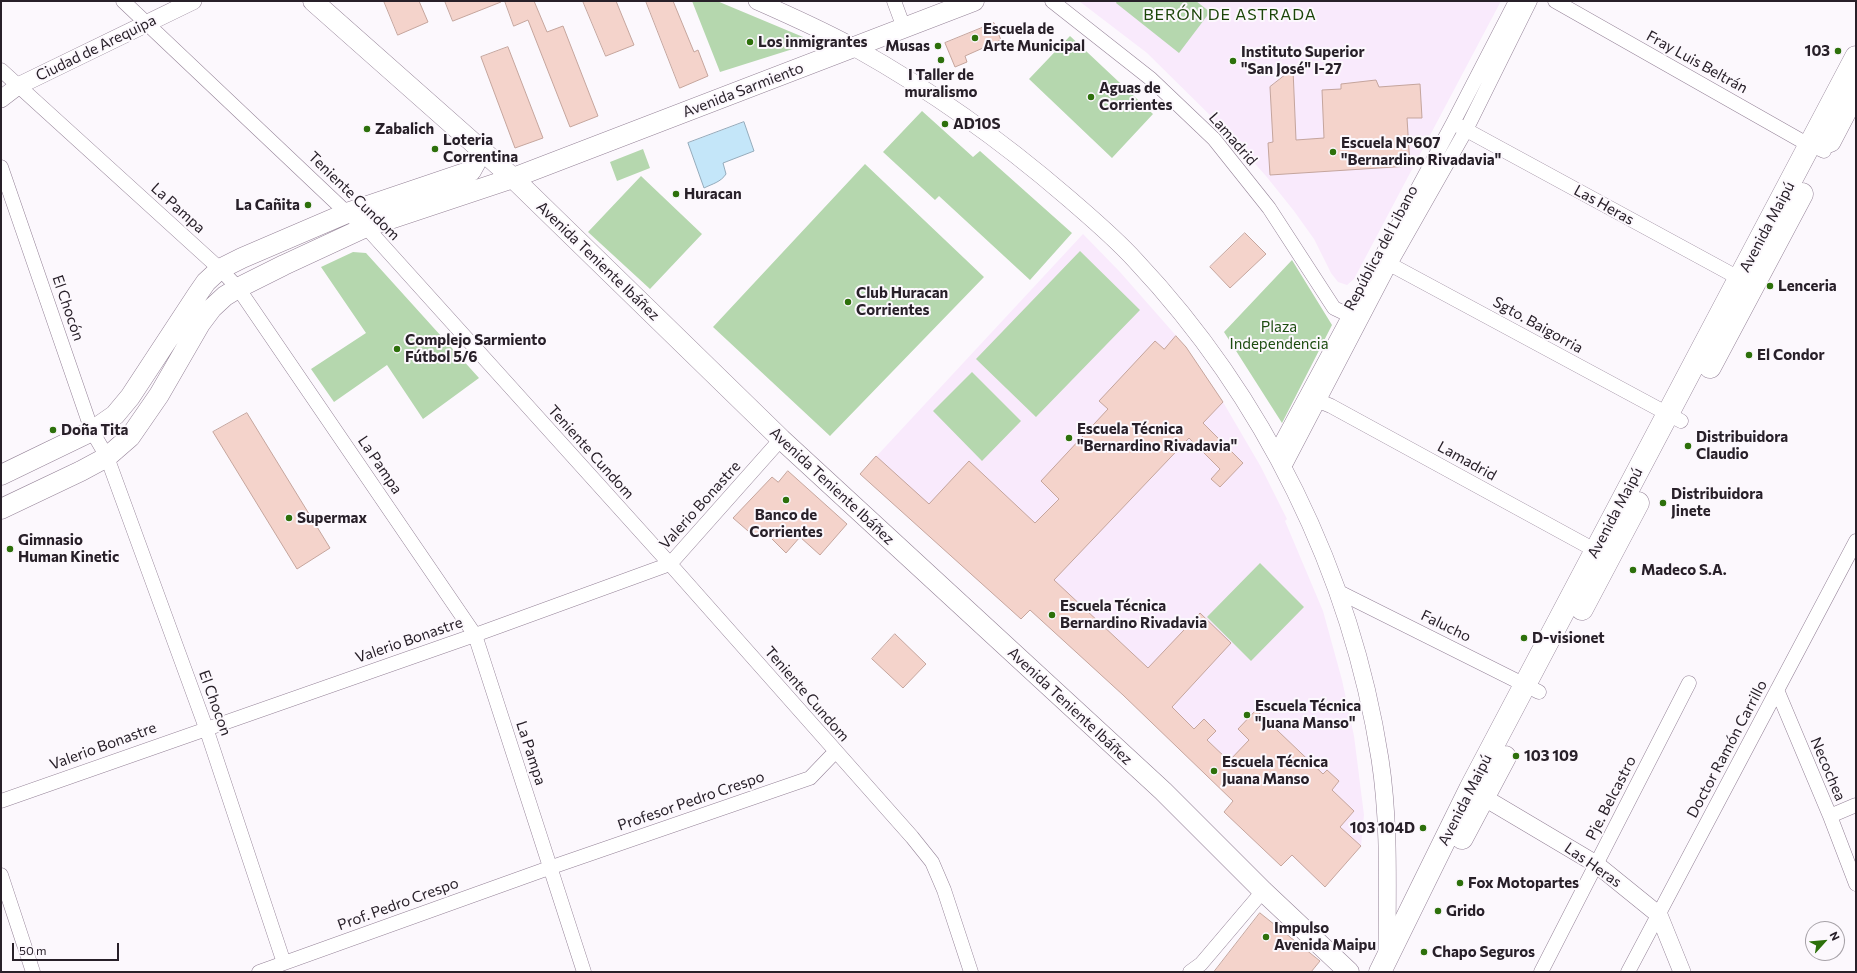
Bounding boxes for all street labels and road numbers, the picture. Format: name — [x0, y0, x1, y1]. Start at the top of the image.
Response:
street label: Ciudad de Arequipa — [33, 11, 159, 85]
street label: Fray Luis Beltrán — [1643, 27, 1751, 97]
street label: Avenida Sarmiento — [680, 59, 806, 121]
street label: Lamadrid — [1205, 109, 1261, 169]
street label: Teniente Cundom — [305, 148, 403, 244]
street label: La Pampa — [147, 179, 209, 237]
street label: Avenida Maipú — [1736, 179, 1798, 275]
street label: Las Heras — [1571, 181, 1637, 229]
street label: República del Libano — [1340, 182, 1422, 314]
street label: Avenida Teniente Ibáñez — [533, 198, 663, 324]
street label: El Chocón — [48, 273, 88, 343]
street label: Sgto. Baigorria — [1490, 293, 1586, 357]
street label: Teniente Cundom — [544, 401, 638, 503]
street label: Avenida Teniente Ibáñez — [766, 424, 898, 548]
street label: La Pampa — [354, 432, 406, 498]
street label: Lamadrid — [1434, 437, 1500, 485]
street label: Valerio Bonastre — [656, 457, 744, 553]
street label: Avenida Maipú — [1584, 465, 1646, 561]
street label: Falucho — [1418, 606, 1474, 646]
street label: Valerio Bonastre — [353, 613, 465, 667]
street label: Teniente Cundom — [761, 643, 853, 745]
street label: Avenida Teniente Ibáñez — [1004, 644, 1136, 768]
street label: El Chocon — [195, 668, 235, 738]
street label: Doctor Ramón Carrillo — [1683, 677, 1771, 821]
street label: Valerio Bonastre — [47, 718, 159, 774]
street label: La Pampa — [512, 719, 550, 787]
street label: Necochea — [1807, 734, 1849, 804]
street label: Avenida Maipú — [1434, 751, 1496, 849]
street label: Pje. Belcastro — [1582, 753, 1640, 843]
street label: Profesor Pedro Crespo — [615, 767, 767, 835]
street label: Las Heras — [1561, 839, 1625, 891]
street label: Prof. Pedro Crespo — [335, 874, 461, 934]

